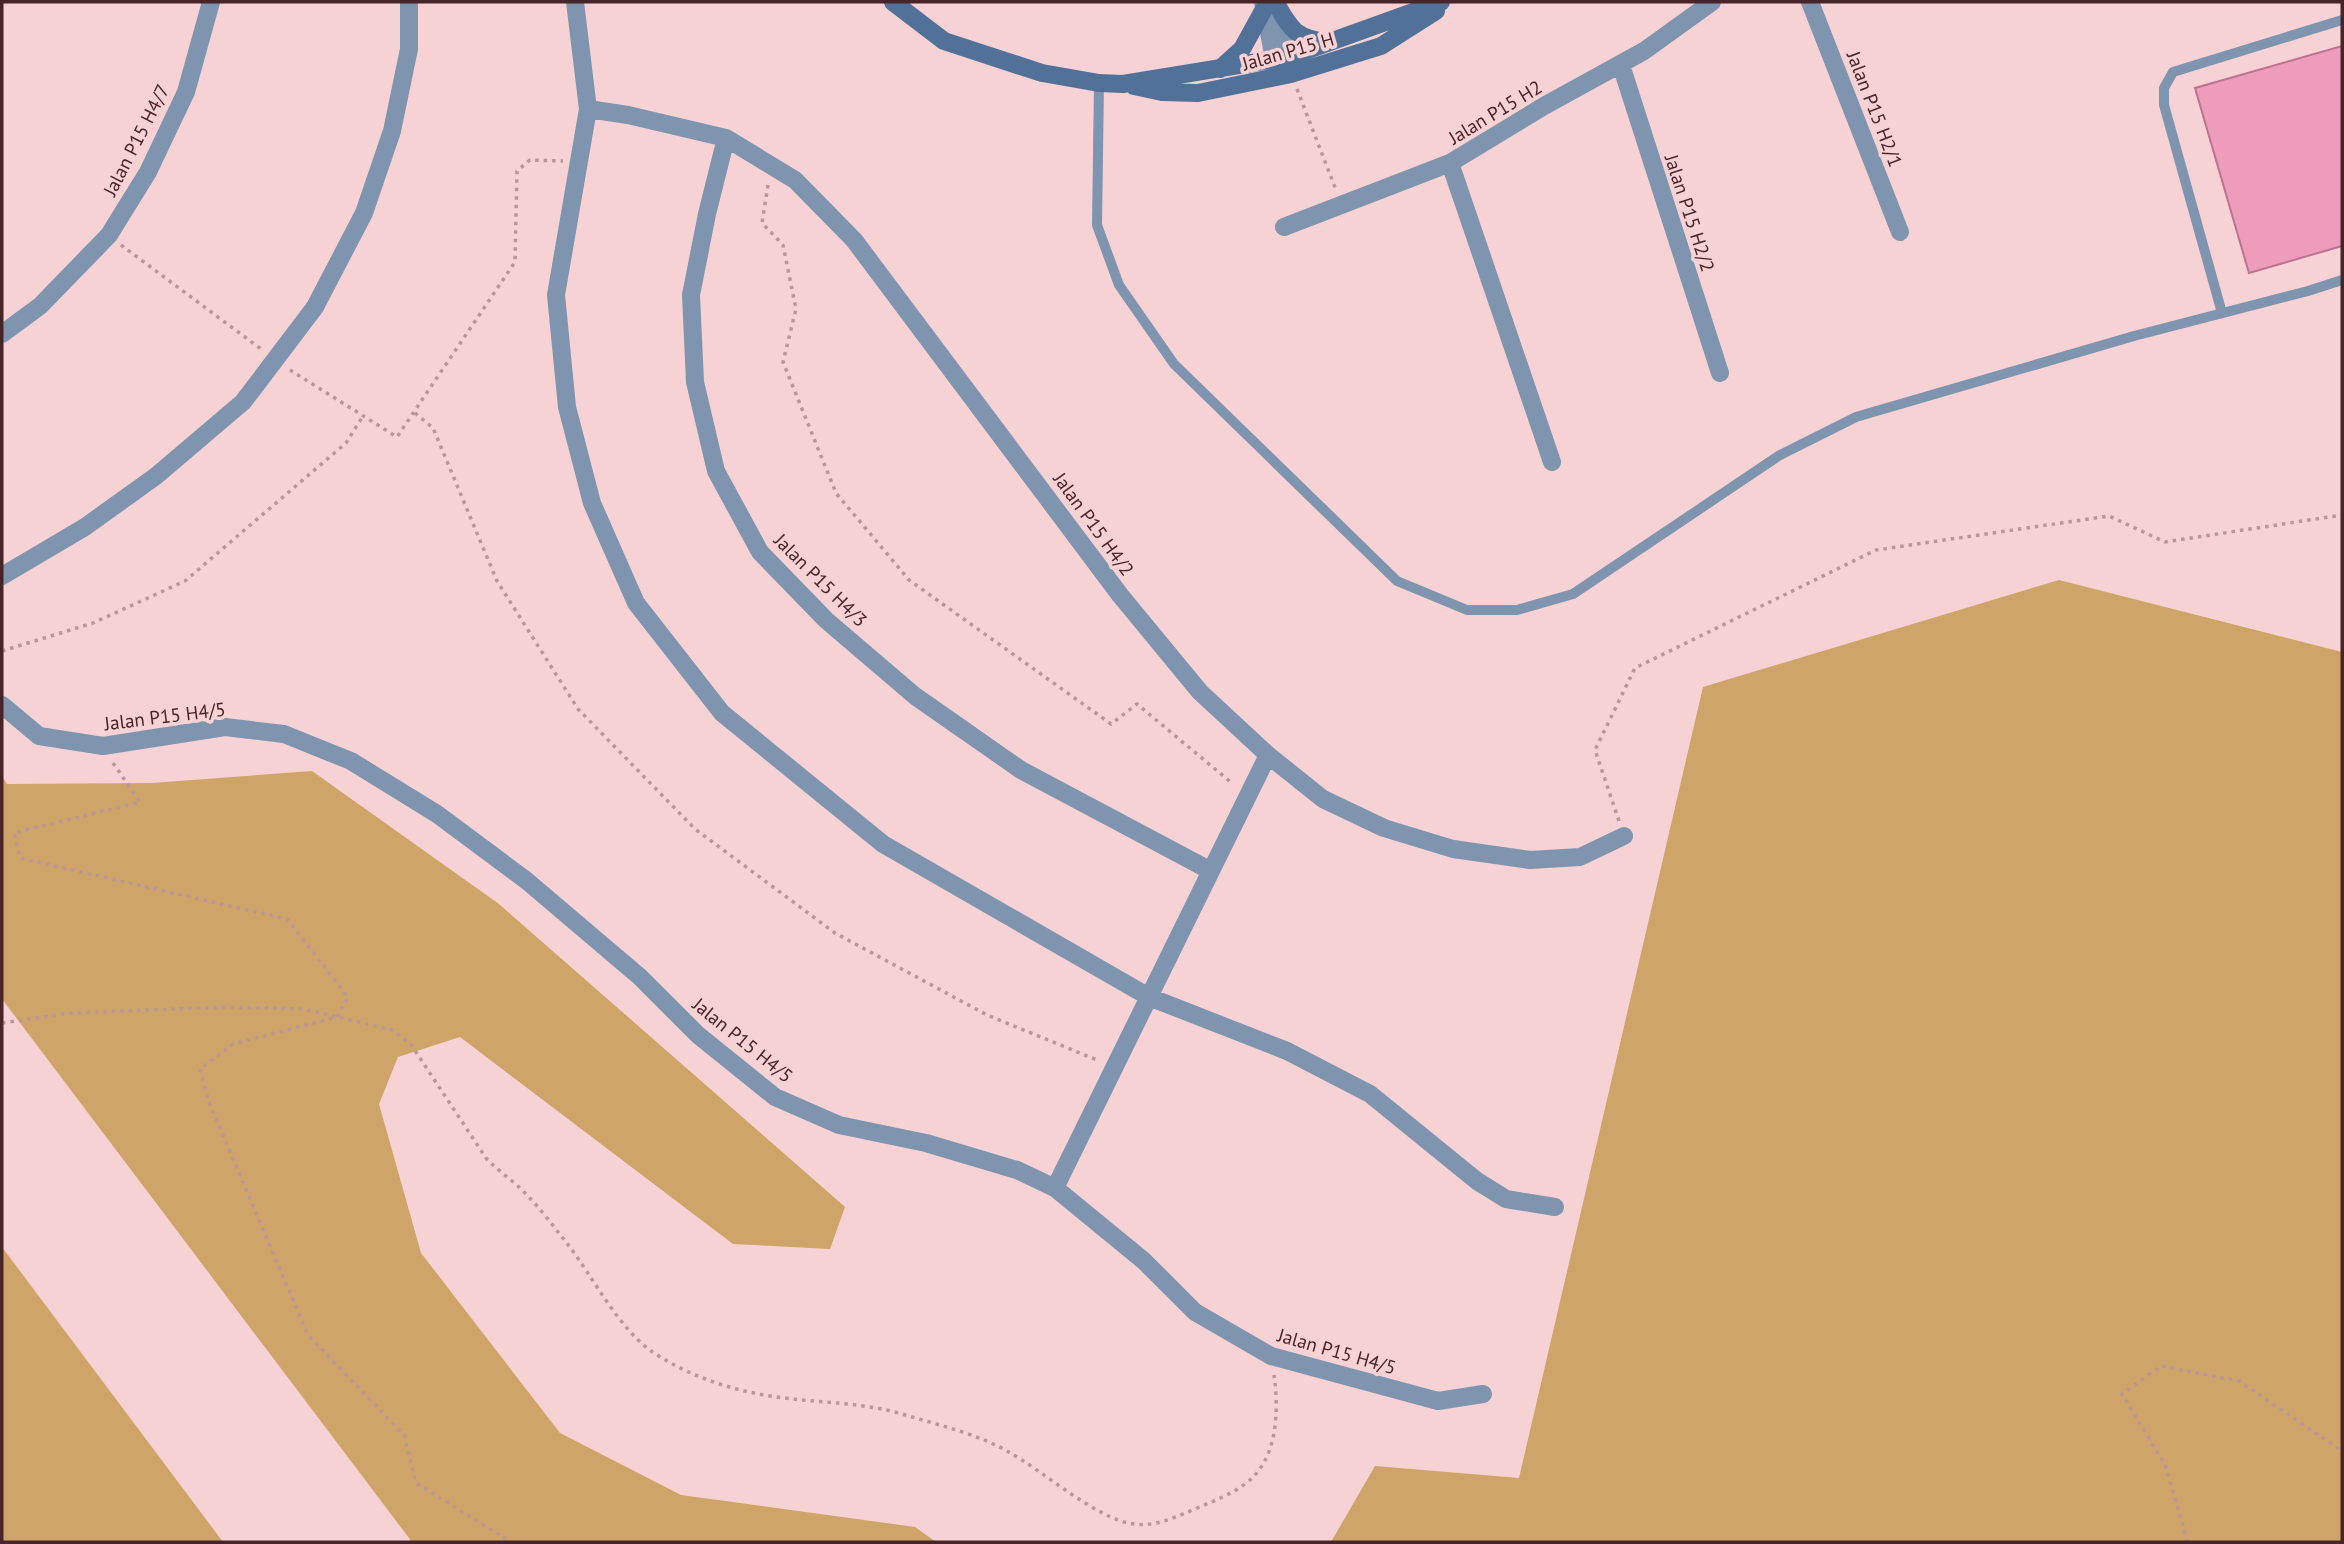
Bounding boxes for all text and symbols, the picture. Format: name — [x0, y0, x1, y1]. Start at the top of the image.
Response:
street label: Jalan P15 H — [1238, 26, 1337, 76]
street label: Jalan P15 H2/1 — [1842, 47, 1908, 170]
street label: Jalan P15 H2 — [1443, 75, 1546, 150]
street label: Jalan P15 H4/7 — [97, 80, 174, 201]
street label: Jalan P15 H2/2 — [1659, 150, 1720, 275]
street label: Jalan P15 H4/2 — [1048, 467, 1140, 580]
street label: Jalan P15 H4/3 — [769, 528, 873, 632]
street label: Jalan P15 H4/5 — [102, 697, 227, 735]
street label: Jalan P15 H4/5 — [687, 992, 798, 1088]
street label: Jalan P15 H4/5 — [1274, 1322, 1399, 1379]

